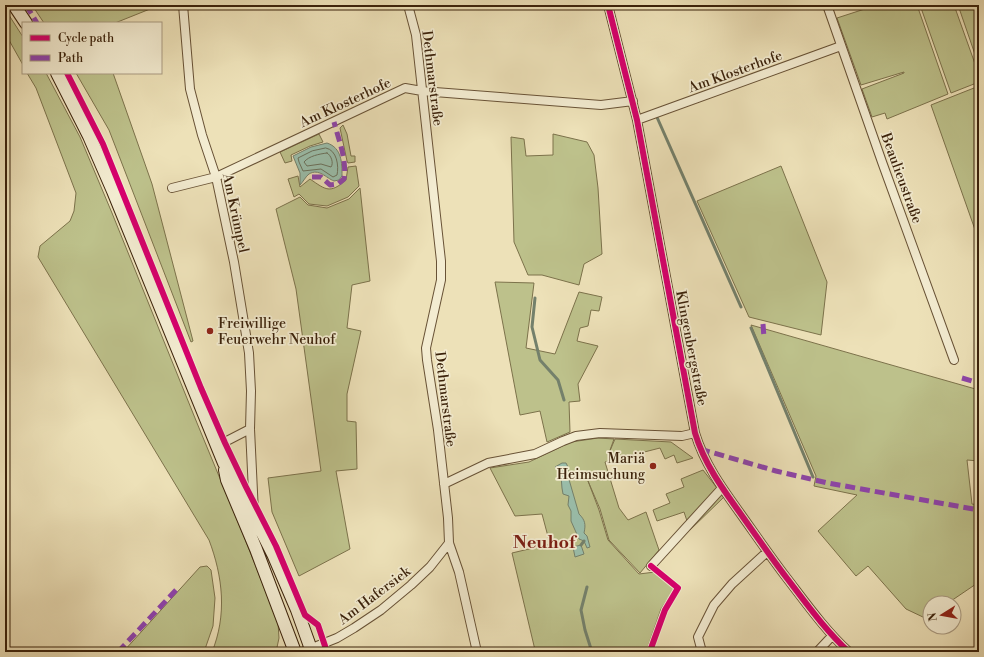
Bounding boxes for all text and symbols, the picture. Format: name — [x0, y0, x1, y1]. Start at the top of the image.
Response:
legend — [22, 22, 162, 74]
street label: Dethmarstraße — [417, 29, 447, 127]
text: Cycle path — [58, 31, 114, 46]
street label: Am Klosterhofe — [685, 47, 785, 98]
text: Path — [58, 51, 83, 66]
street label: Am Klosterhofe — [296, 74, 394, 132]
street label: Beaulieustraße — [876, 130, 926, 226]
street label: Am Krümpel — [218, 171, 252, 255]
street label: Klingenbergstraße — [671, 289, 711, 407]
place label: Freiwillige Feuerwehr Neuhof — [218, 315, 336, 349]
marker: Freiwillige Feuerwehr Neuhof — [205, 326, 215, 336]
street label: Dethmarstraße — [430, 350, 460, 448]
place label: Mariä Heimsuchung — [557, 450, 646, 484]
marker: Mariä Heimsuchung — [648, 461, 658, 471]
district label: Neuhof — [513, 531, 578, 554]
street label: Am Hafersiek — [334, 562, 415, 629]
north arrow — [922, 595, 962, 635]
text: N — [925, 611, 941, 622]

